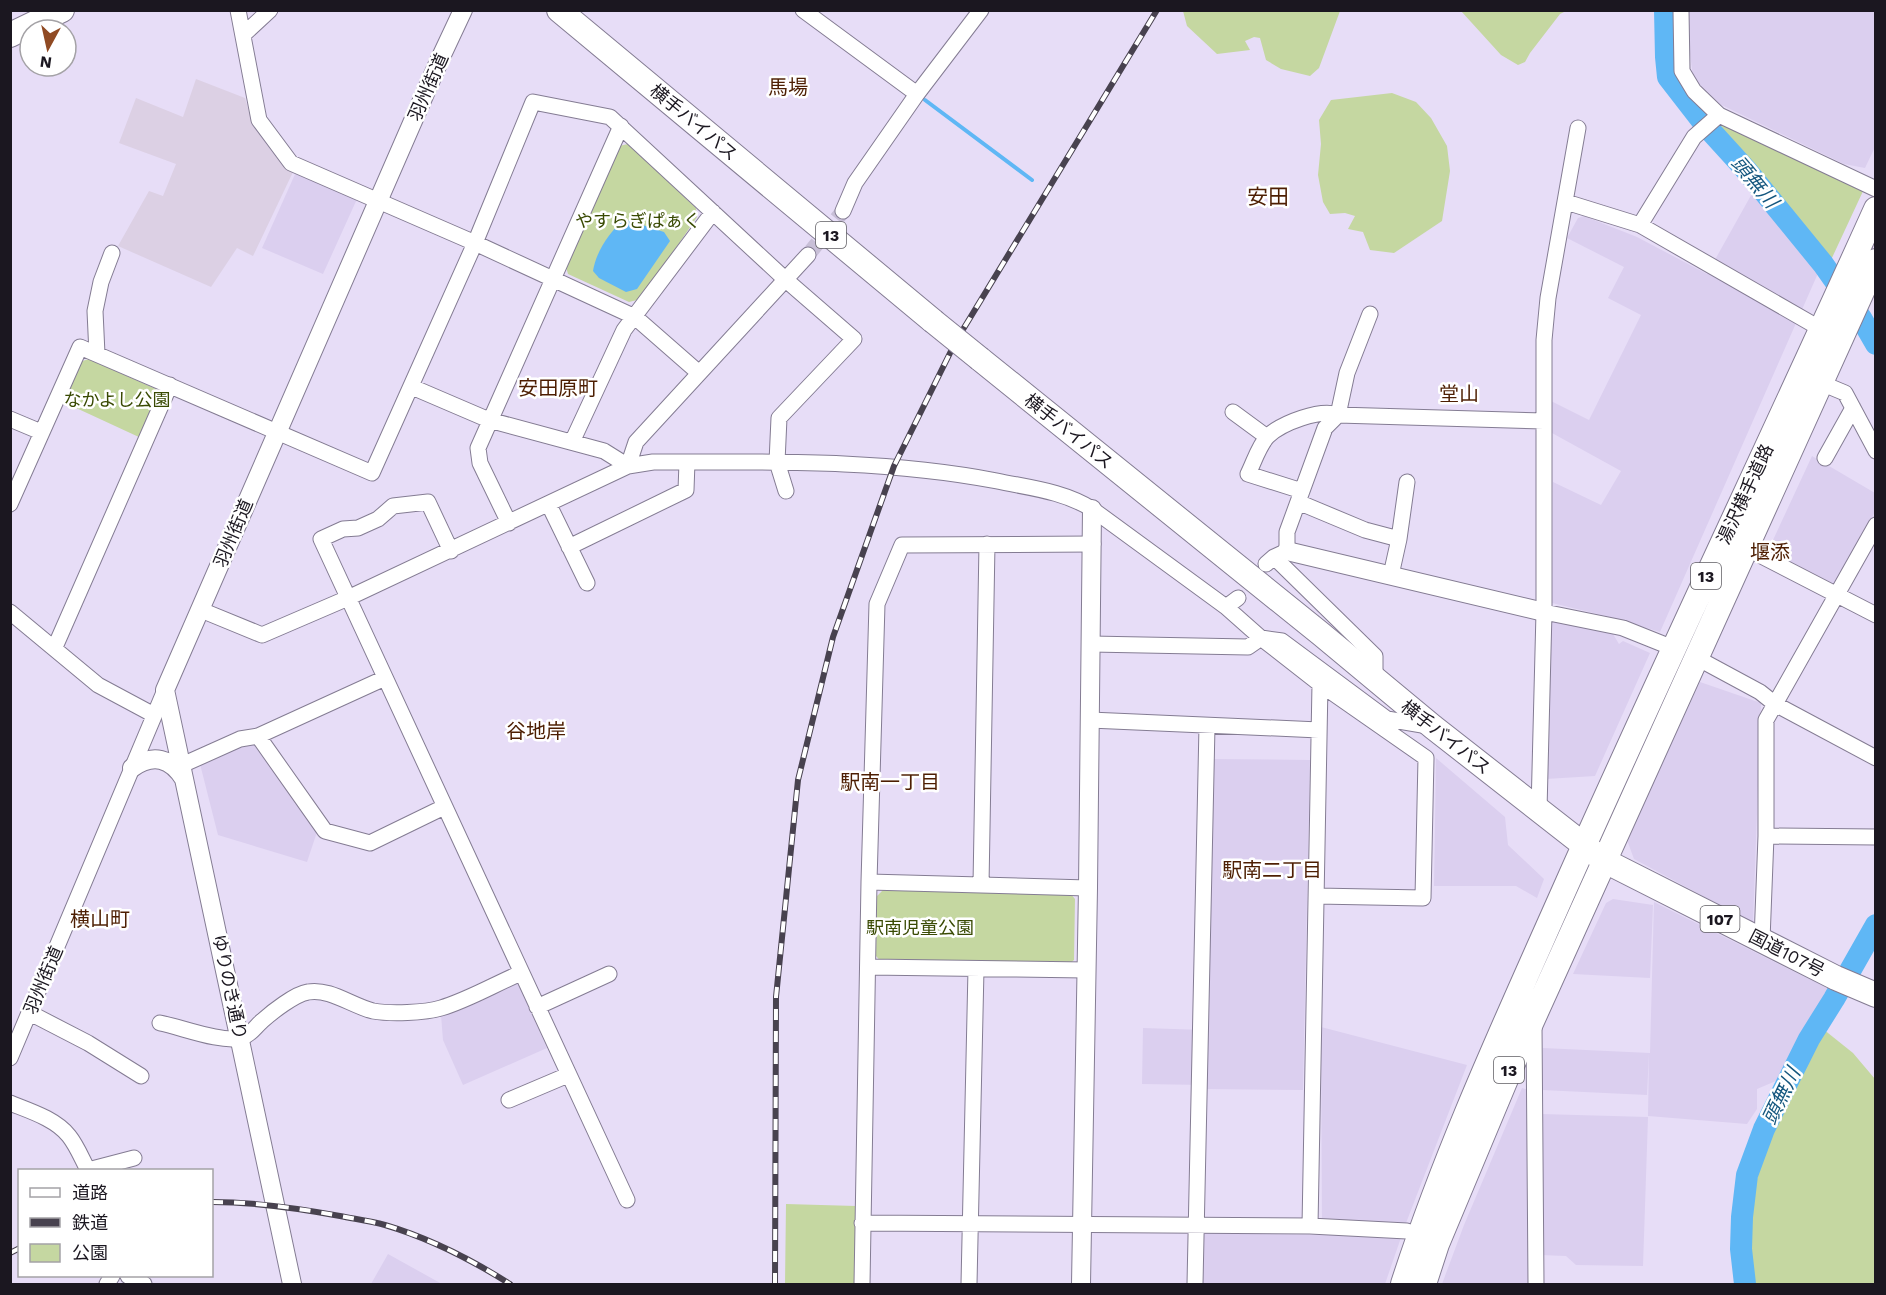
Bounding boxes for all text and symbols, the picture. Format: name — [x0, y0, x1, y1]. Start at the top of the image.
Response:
north arrow — [18, 18, 78, 78]
street label: 羽州街道 — [404, 50, 452, 124]
text: N — [39, 52, 53, 73]
district label: 馬場 — [768, 75, 808, 99]
street label: 横手バイパス — [646, 79, 742, 165]
water label: 頭無川 — [1727, 151, 1785, 214]
district label: 安田 — [1247, 184, 1289, 209]
park label: やすらぎぱぁく — [575, 210, 701, 231]
road number: 13 — [816, 222, 846, 248]
district label: 安田原町 — [518, 376, 598, 400]
district label: 堂山 — [1439, 382, 1479, 406]
park label: なかよし公園 — [63, 389, 171, 410]
street label: 横手バイパス — [1021, 389, 1117, 473]
street label: 湯沢横手道路 — [1713, 441, 1777, 547]
street label: 羽州街道 — [209, 496, 257, 570]
district label: 堰添 — [1750, 540, 1790, 564]
road number: 13 — [1691, 563, 1721, 589]
street label: 横手バイパス — [1397, 696, 1495, 778]
district label: 谷地岸 — [506, 719, 566, 743]
district label: 駅南一丁目 — [840, 770, 940, 794]
district label: 駅南二丁目 — [1222, 858, 1322, 882]
road number: 107 — [1700, 906, 1740, 932]
district label: 横山町 — [70, 907, 130, 931]
park label: 駅南児童公園 — [866, 917, 974, 938]
street label: 国道107号 — [1746, 925, 1828, 981]
street label: ゆりのき通り — [209, 932, 251, 1042]
street label: 羽州街道 — [19, 943, 67, 1017]
road number: 13 — [1494, 1057, 1524, 1083]
water label: 頭無川 — [1757, 1062, 1806, 1128]
legend — [18, 1169, 213, 1277]
text: 道路 — [72, 1182, 108, 1203]
text: 鉄道 — [72, 1212, 108, 1233]
text: 公園 — [72, 1242, 108, 1263]

